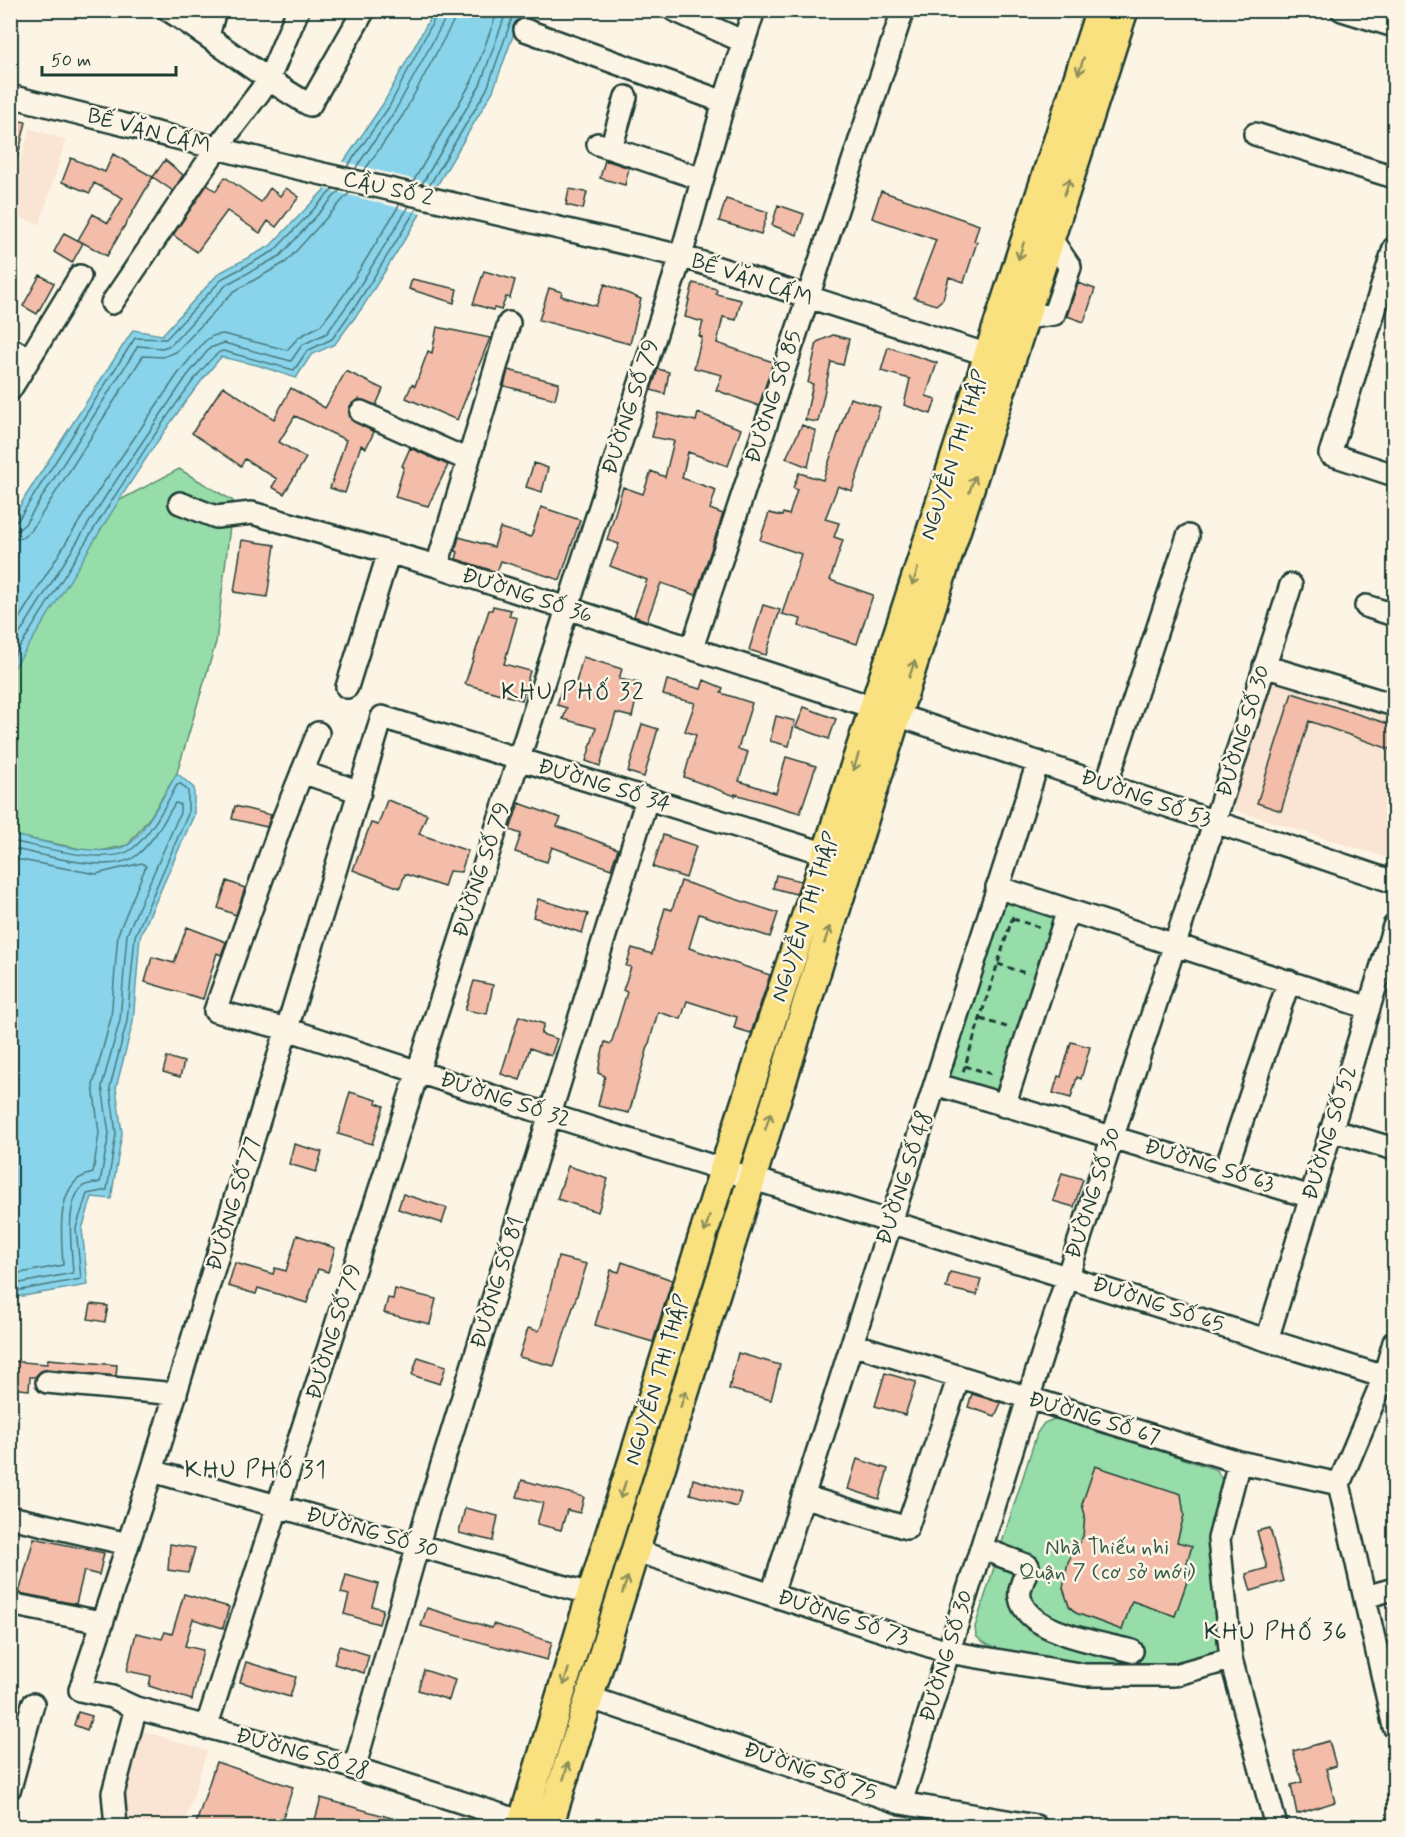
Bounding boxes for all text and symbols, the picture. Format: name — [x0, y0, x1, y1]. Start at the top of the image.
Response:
scale bar — [42, 39, 176, 77]
text: 50 m — [51, 49, 91, 73]
one-way arrow — [1075, 56, 1086, 75]
street label: BẾ VĂN CẤM — [84, 101, 214, 160]
street label: CẦU SỐ 2 — [340, 165, 436, 213]
one-way arrow — [1063, 178, 1074, 197]
one-way arrow — [1015, 241, 1026, 260]
street label: BẾ VĂN CẤM — [688, 246, 817, 313]
street label: ĐƯỜNG SỐ 85 — [739, 327, 809, 467]
street label: ĐƯỜNG SỐ 79 — [596, 336, 666, 478]
street label: NGUYỄN THỊ THẬP — [912, 366, 996, 543]
one-way arrow — [967, 475, 978, 494]
street label: ĐƯỜNG SỐ 36 — [458, 562, 596, 630]
one-way arrow — [909, 567, 920, 586]
one-way arrow — [907, 660, 918, 679]
street label: ĐƯỜNG SỐ 30 — [1211, 662, 1277, 800]
district label: KHU PHỐ 32 — [501, 677, 645, 708]
one-way arrow — [849, 752, 860, 771]
street label: ĐƯỜNG SỐ 34 — [534, 753, 674, 819]
street label: ĐƯỜNG SỐ 53 — [1077, 764, 1215, 834]
street label: ĐƯỜNG SỐ 79 — [447, 799, 517, 941]
street label: NGUYỄN THỊ THẬP — [763, 828, 847, 1005]
one-way arrow — [822, 926, 833, 945]
street label: ĐƯỜNG SỐ 52 — [1296, 1063, 1364, 1203]
street label: ĐƯỜNG SỐ 32 — [436, 1066, 574, 1134]
street label: ĐƯỜNG SỐ 48 — [870, 1108, 940, 1248]
one-way arrow — [763, 1112, 774, 1131]
street label: ĐƯỜNG SỐ 30 — [1060, 1124, 1128, 1262]
street label: ĐƯỜNG SỐ 63 — [1141, 1133, 1277, 1199]
street label: ĐƯỜNG SỐ 77 — [200, 1134, 268, 1274]
street label: ĐƯỜNG SỐ 81 — [465, 1214, 531, 1352]
one-way arrow — [701, 1214, 712, 1233]
street label: ĐƯỜNG SỐ 79 — [300, 1261, 368, 1403]
street label: ĐƯỜNG SỐ 65 — [1089, 1271, 1227, 1339]
street label: NGUYỄN THỊ THẬP — [617, 1291, 697, 1469]
street label: ĐƯỜNG SỐ 67 — [1025, 1386, 1163, 1452]
one-way arrow — [678, 1390, 689, 1409]
district label: KHU PHỐ 31 — [185, 1455, 327, 1486]
one-way arrow — [617, 1480, 628, 1499]
street label: ĐƯỜNG SỐ 30 — [303, 1501, 441, 1565]
park label: Nhà Thiếu nhi Quận 7 (cơ sở mới) — [1019, 1534, 1195, 1587]
one-way arrow — [620, 1576, 631, 1595]
street label: ĐƯỜNG SỐ 73 — [774, 1584, 912, 1652]
street label: ĐƯỜNG SỐ 30 — [914, 1587, 980, 1725]
district label: KHU PHỐ 36 — [1204, 1617, 1348, 1648]
one-way arrow — [560, 1667, 571, 1686]
street label: ĐƯỜNG SỐ 28 — [232, 1722, 372, 1786]
street label: ĐƯỜNG SỐ 75 — [740, 1736, 880, 1808]
one-way arrow — [561, 1762, 572, 1781]

